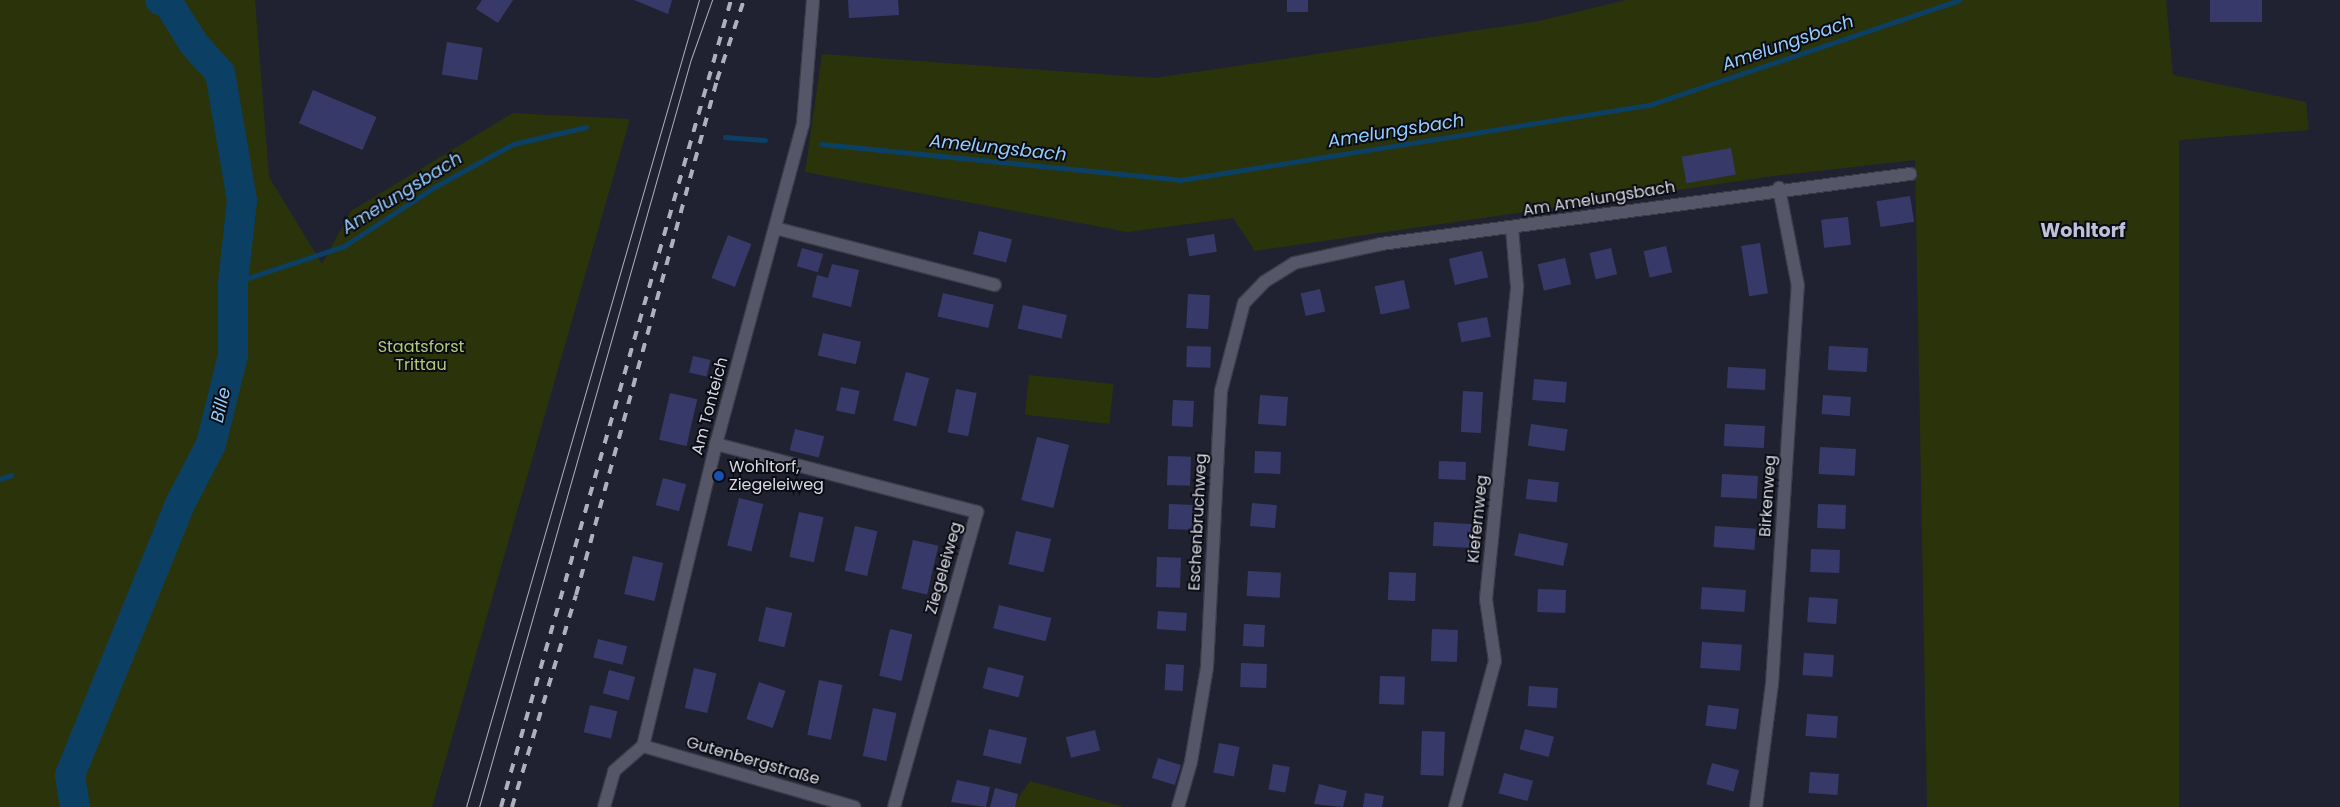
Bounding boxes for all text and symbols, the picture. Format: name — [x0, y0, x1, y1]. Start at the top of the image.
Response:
water label: Amelungsbach — [1719, 10, 1857, 76]
water label: Amelungsbach — [1326, 110, 1466, 152]
water label: Amelungsbach — [928, 130, 1068, 166]
water label: Amelungsbach — [338, 147, 466, 239]
street label: Am Amelungsbach — [1522, 177, 1676, 221]
district label: Wohltorf — [2040, 220, 2126, 242]
park label: Staatsforst Trittau — [378, 337, 464, 375]
street label: Am Tonteich — [688, 355, 732, 457]
water label: Bille — [206, 385, 236, 425]
street label: Eschenbruchweg — [1185, 453, 1211, 591]
street label: Birkenweg — [1756, 454, 1780, 538]
place label: Wohltorf, Ziegeleiweg — [729, 457, 824, 495]
marker: Wohltorf, Ziegeleiweg — [713, 470, 725, 482]
street label: Kiefernweg — [1464, 474, 1492, 564]
street label: Ziegeleiweg — [922, 520, 966, 616]
street label: Gutenbergstraße — [684, 733, 822, 789]

